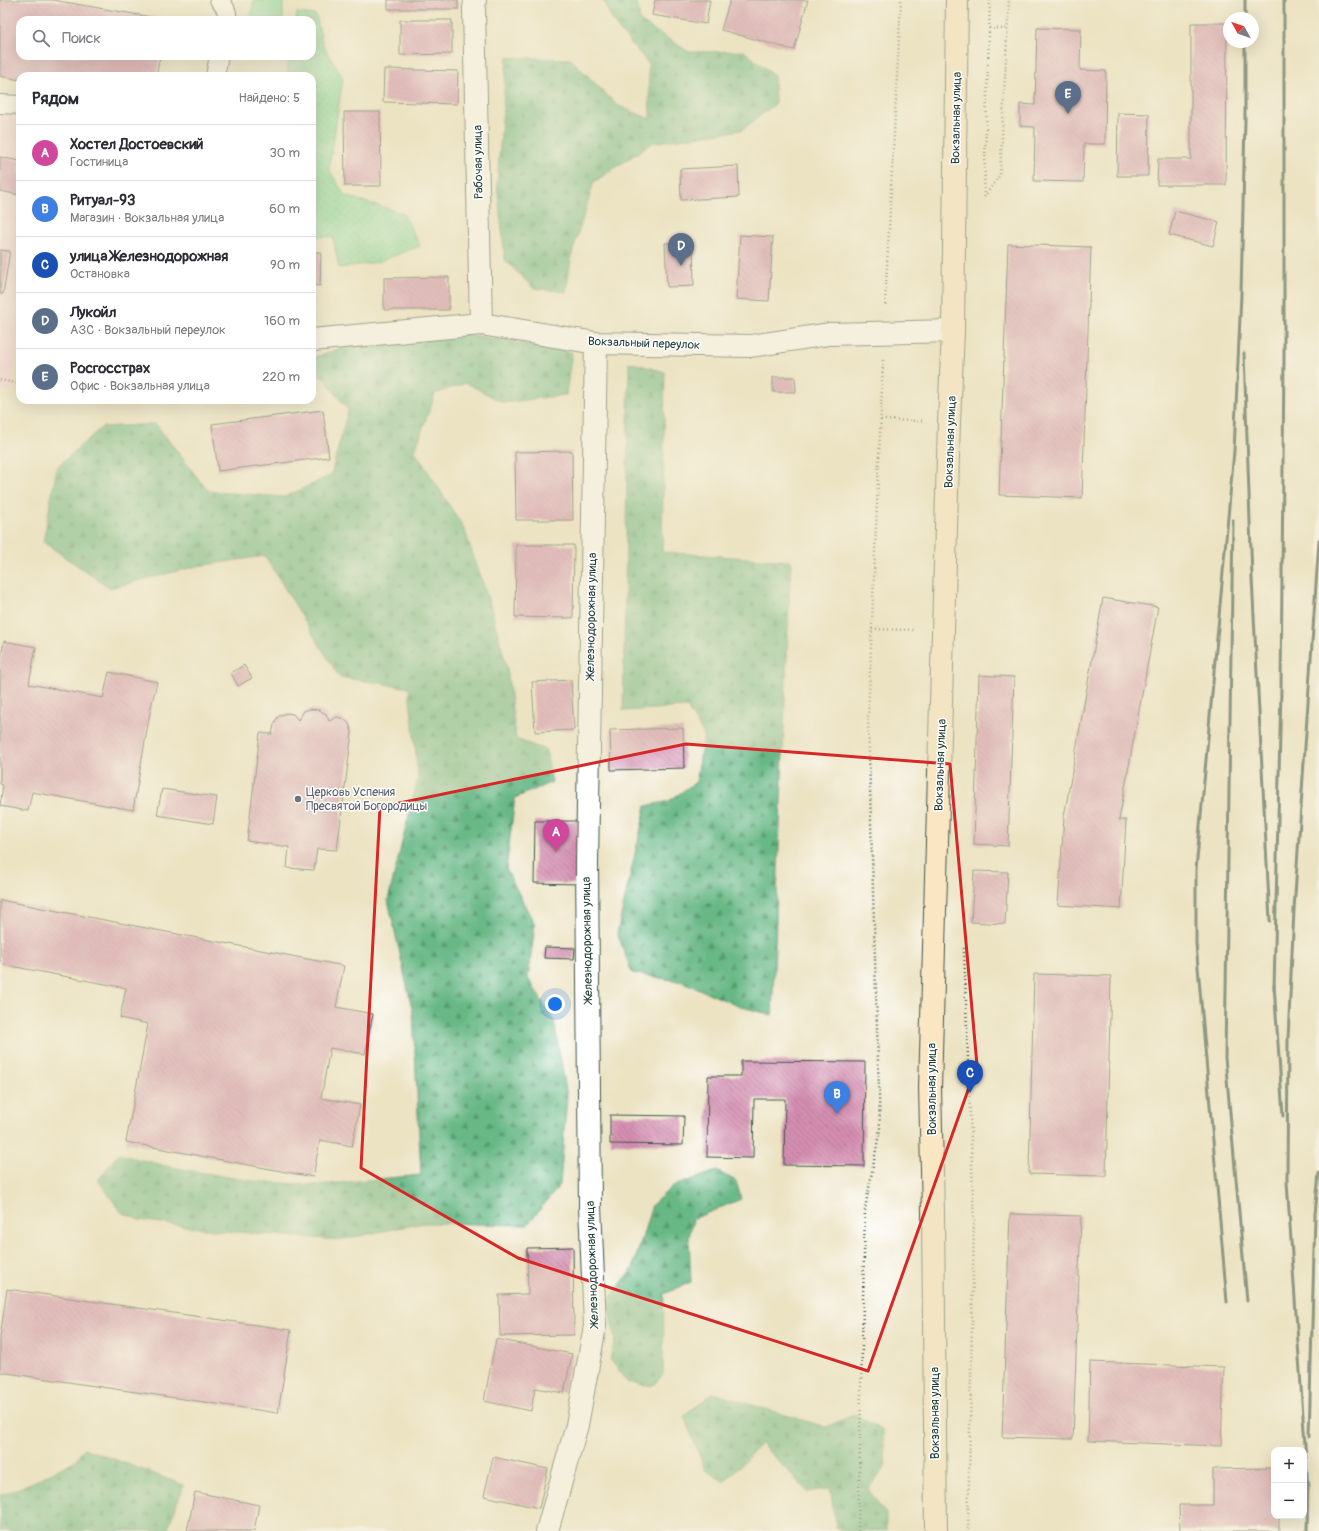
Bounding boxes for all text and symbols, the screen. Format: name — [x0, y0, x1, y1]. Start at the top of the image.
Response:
north arrow — [1223, 12, 1259, 48]
search box — [16, 16, 316, 60]
icon: search — [30, 27, 52, 49]
text: Поиск — [62, 29, 101, 48]
street label: Вокзальная улица — [948, 71, 965, 164]
pin: E — [1055, 81, 1081, 114]
text: Рядом — [32, 88, 79, 109]
text: Найдено: 5 — [238, 90, 300, 106]
street label: Рабочая улица — [470, 124, 487, 199]
text: Хостел Достоевский — [70, 135, 203, 154]
text: A — [41, 145, 49, 161]
text: 30 m — [270, 145, 300, 161]
text: Гостиница — [70, 154, 128, 170]
text: Ритуал-93 — [70, 191, 135, 210]
text: B — [41, 201, 49, 217]
text: 60 m — [269, 201, 300, 217]
text: Магазин · Вокзальная улица — [70, 210, 224, 226]
pin: D — [668, 233, 694, 266]
text: улица Железнодорожная — [70, 247, 228, 266]
text: C — [41, 257, 49, 273]
text: 90 m — [270, 257, 300, 273]
text: Остановка — [70, 266, 130, 282]
text: Лукойл — [70, 303, 116, 322]
text: D — [41, 313, 49, 329]
text: 160 m — [264, 313, 300, 329]
text: АЗС · Вокзальный переулок — [70, 322, 226, 338]
street label: Вокзальный переулок — [588, 334, 700, 353]
text: Росгосстрах — [70, 359, 150, 378]
text: E — [42, 369, 48, 385]
text: 220 m — [262, 369, 300, 385]
text: Офис · Вокзальная улица — [70, 378, 210, 394]
street label: Вокзальная улица — [941, 395, 960, 488]
street label: Железнодорожная улица — [583, 552, 600, 681]
street label: Вокзальная улица — [931, 718, 950, 811]
place label: Церковь Успения Пресвятой Богородицы — [306, 785, 428, 814]
marker: Церковь Успения Пресвятой Богородицы — [293, 794, 303, 804]
pin: A — [543, 819, 569, 852]
street label: Железнодорожная улица — [579, 876, 596, 1005]
your location — [545, 994, 565, 1014]
street label: Вокзальная улица — [925, 1042, 940, 1135]
pin: C — [957, 1060, 983, 1093]
pin: B — [824, 1081, 850, 1114]
street label: Железнодорожная улица — [583, 1200, 602, 1330]
street label: Вокзальная улица — [928, 1366, 943, 1459]
map controls — [1271, 1447, 1307, 1519]
button: + — [1271, 1447, 1307, 1483]
button: − — [1271, 1483, 1307, 1519]

